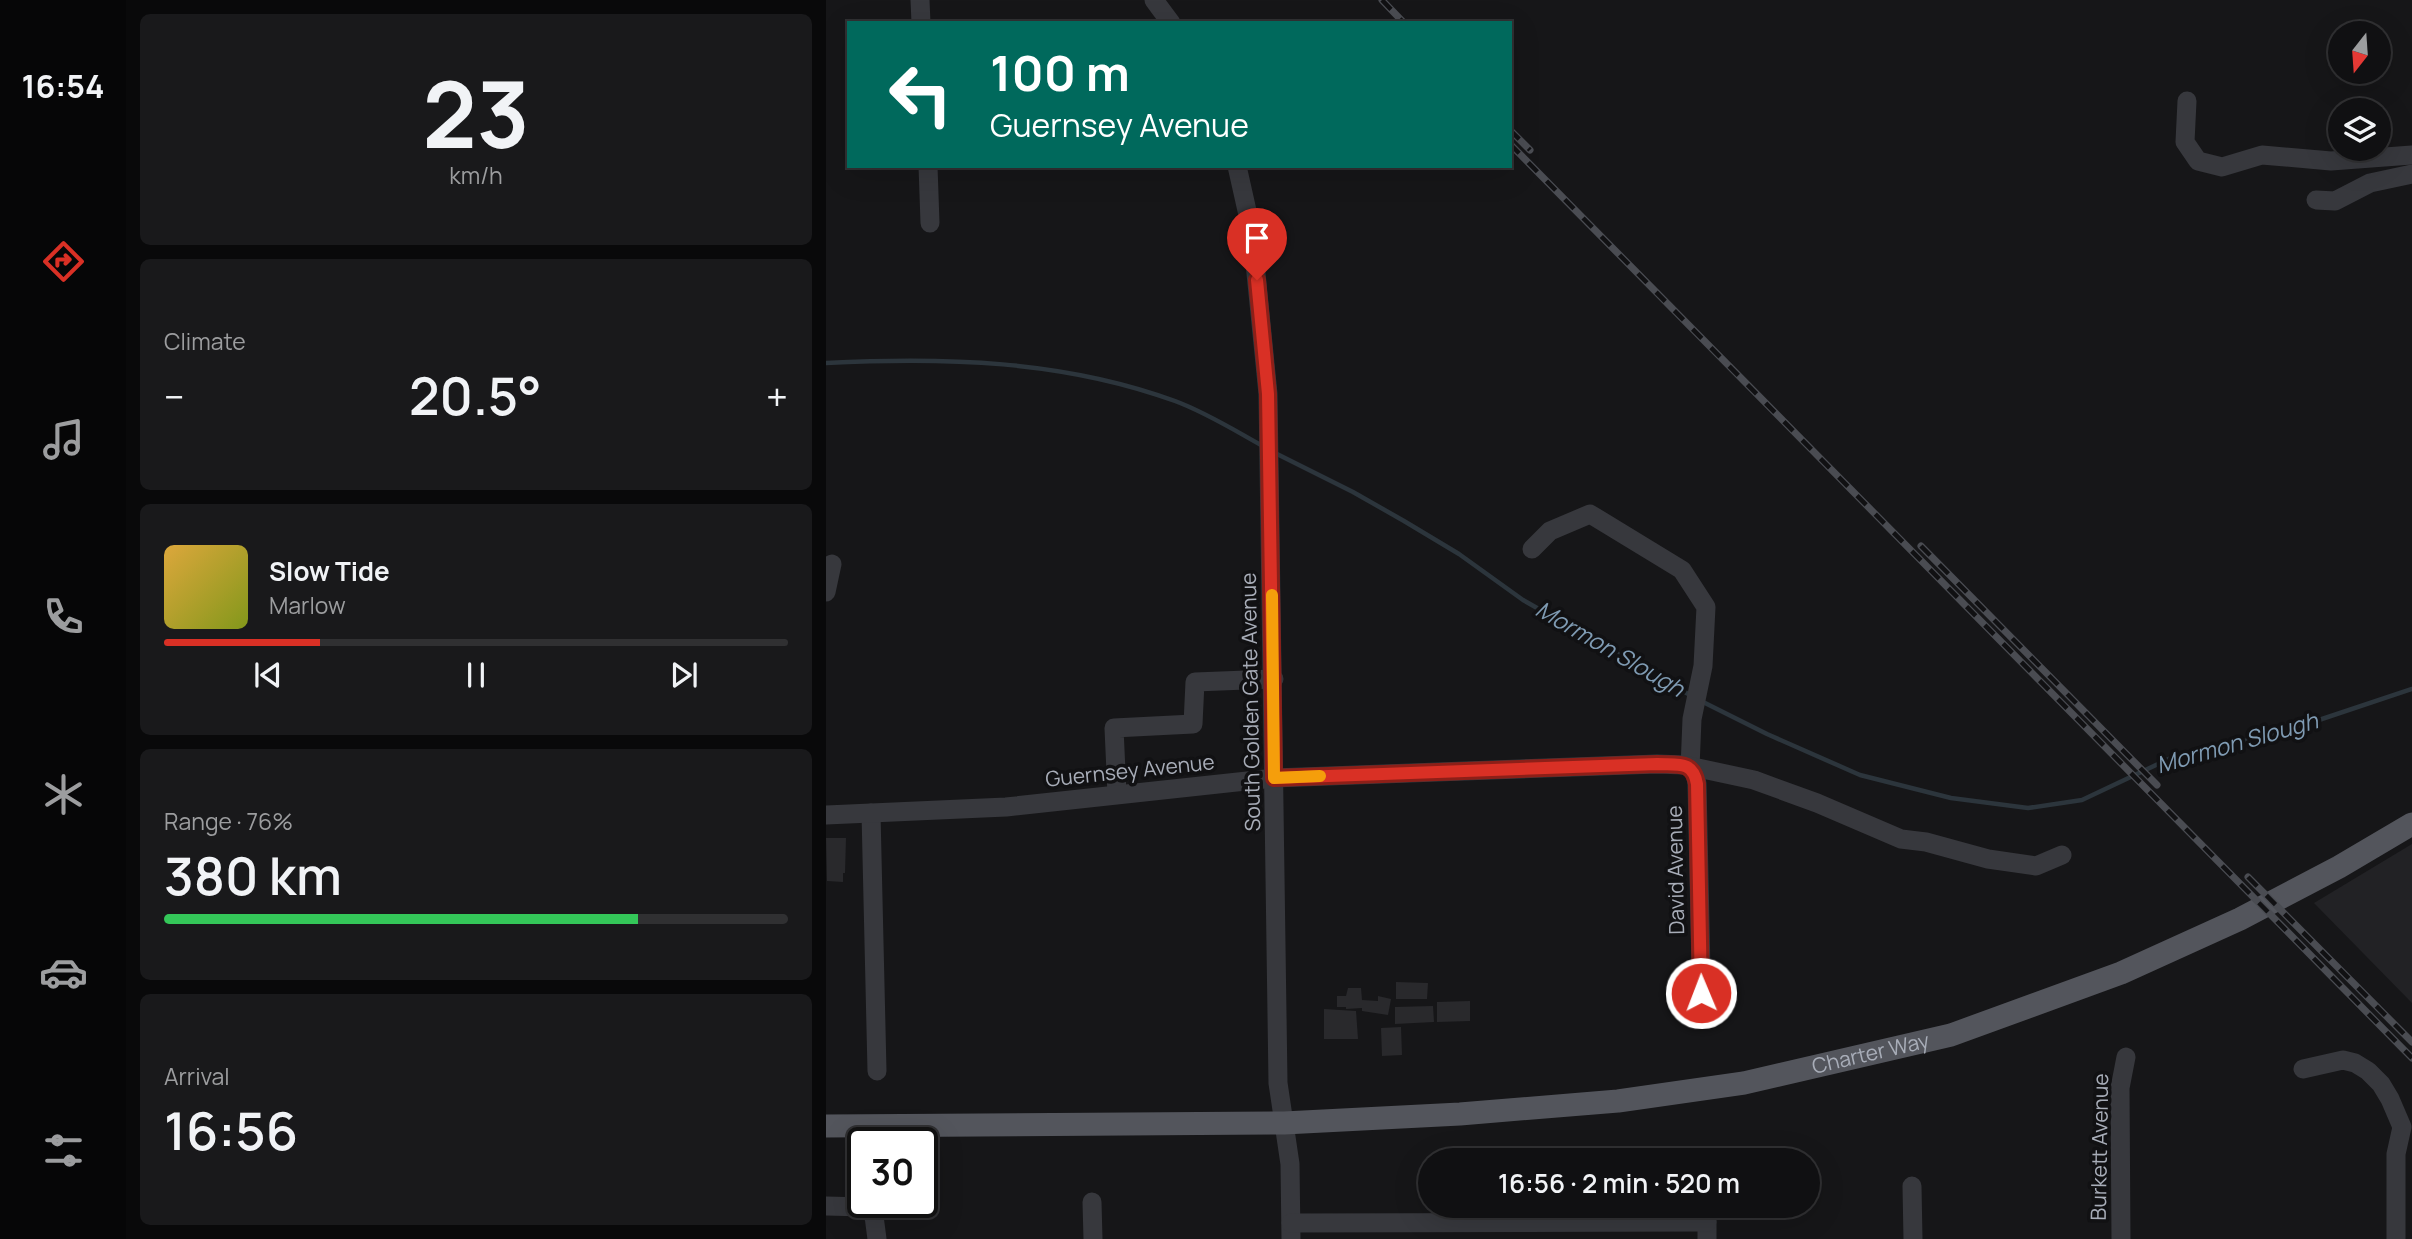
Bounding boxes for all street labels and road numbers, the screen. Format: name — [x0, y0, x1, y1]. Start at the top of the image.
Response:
street label: South Golden Gate Avenue — [1234, 572, 1266, 832]
street label: Guernsey Avenue — [1044, 747, 1216, 793]
street label: David Avenue — [1660, 805, 1690, 935]
street label: Charter Way — [1809, 1026, 1932, 1080]
street label: Burkett Avenue — [2084, 1073, 2114, 1221]

